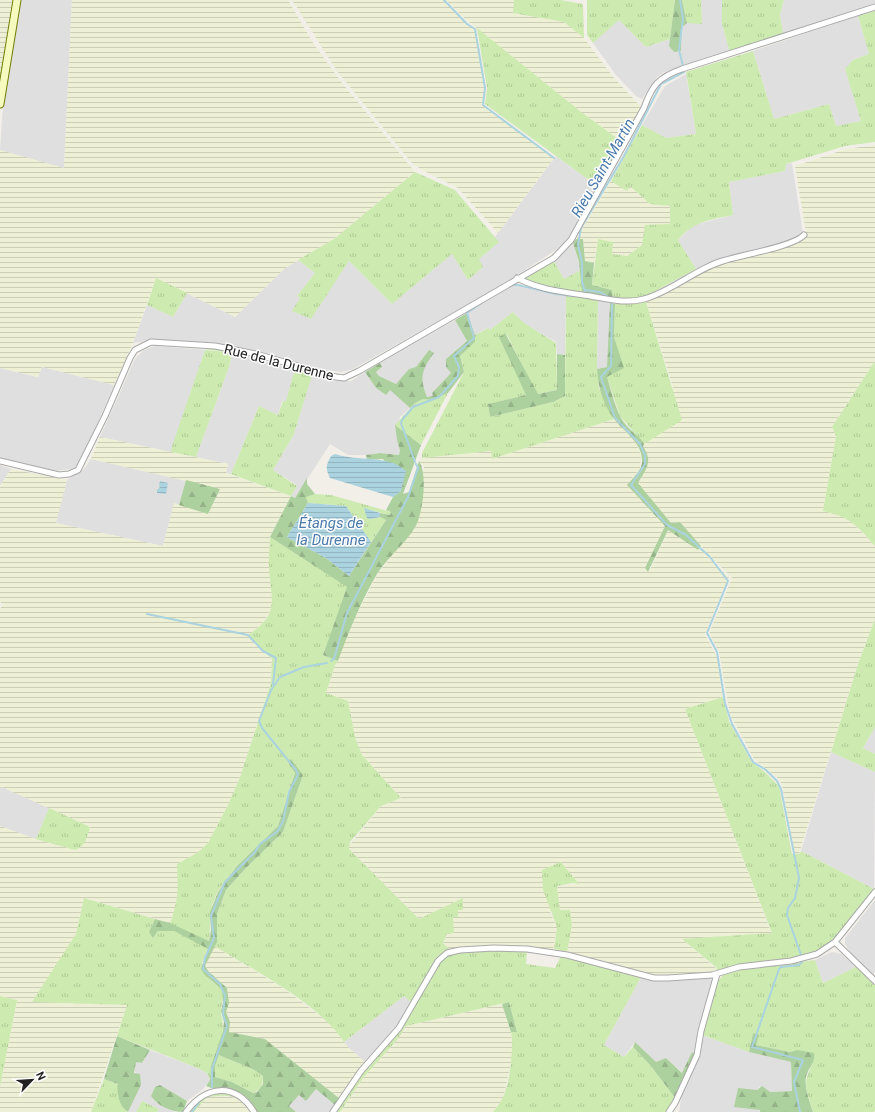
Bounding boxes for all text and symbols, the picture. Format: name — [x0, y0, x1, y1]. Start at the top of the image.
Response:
water label: Rieu Saint-Martin — [567, 115, 639, 221]
street label: Rue de la Durenne — [223, 341, 335, 383]
water label: Étangs de la Durenne — [297, 514, 366, 549]
north arrow — [12, 1060, 52, 1100]
text: N — [33, 1070, 48, 1082]

